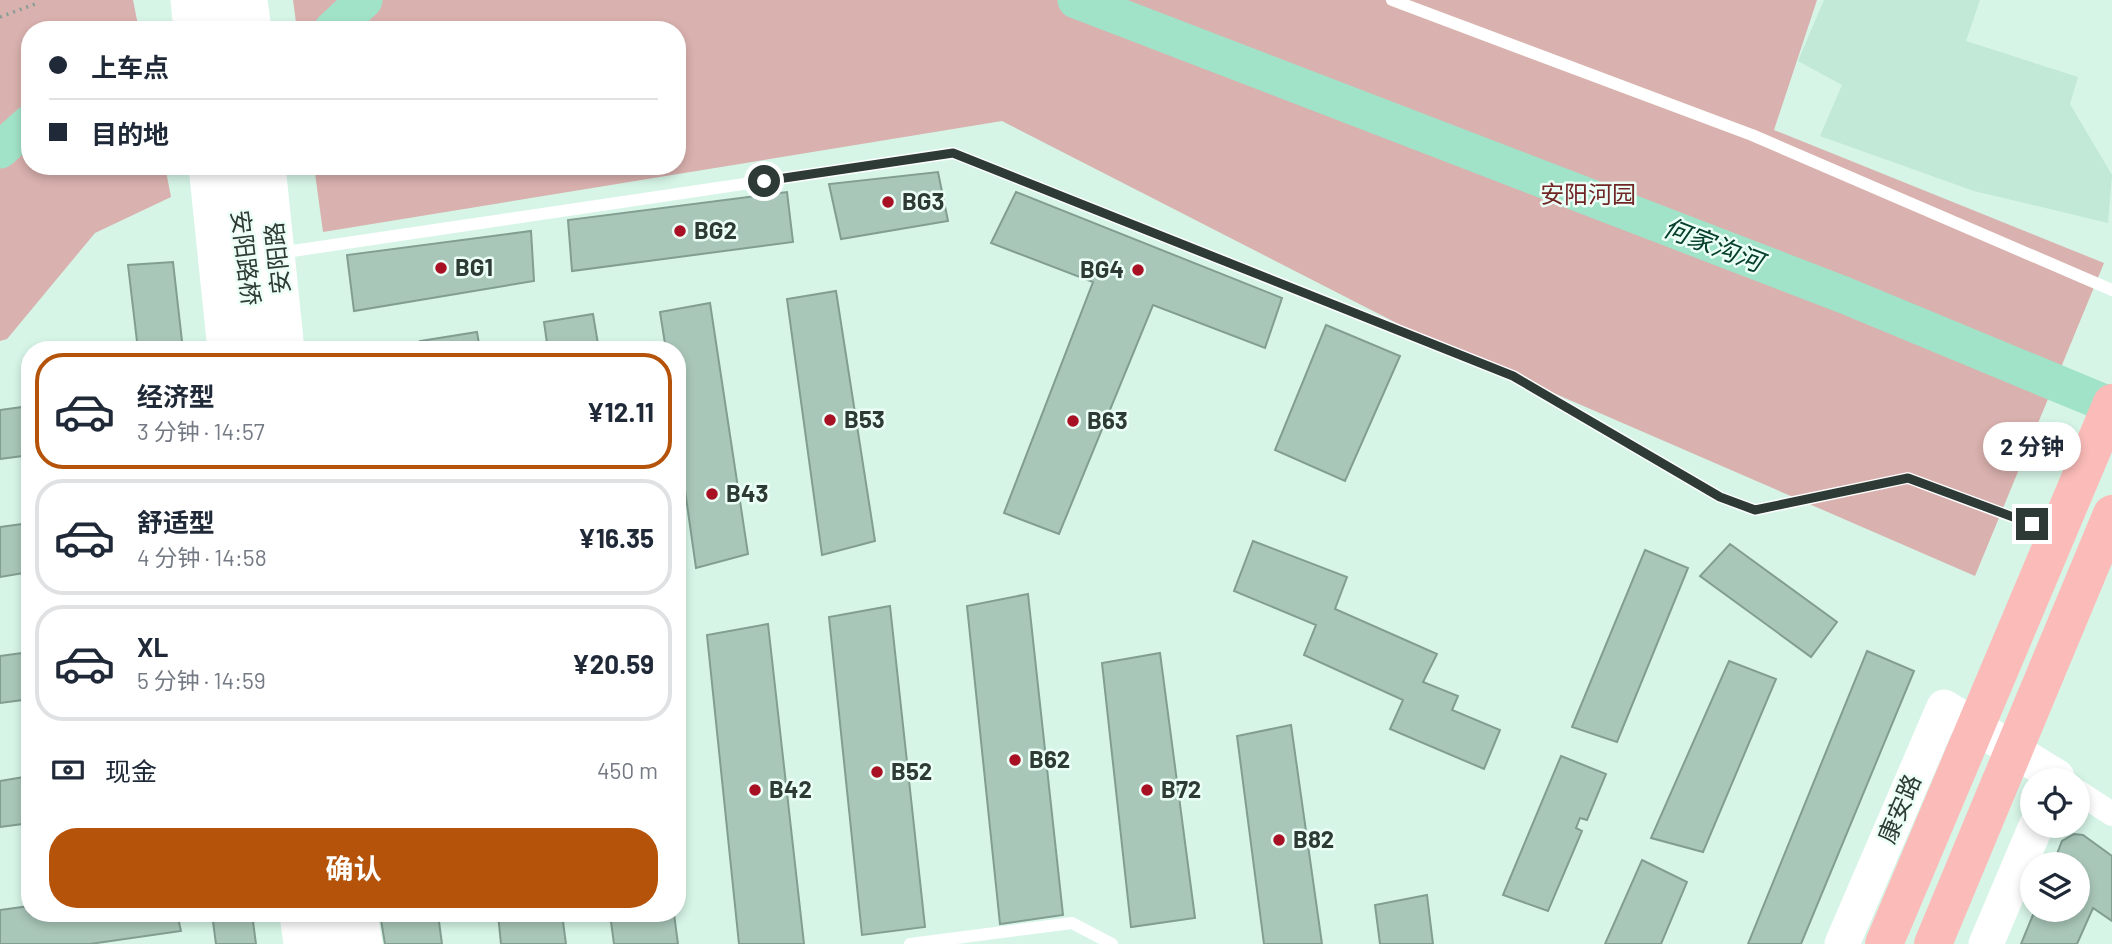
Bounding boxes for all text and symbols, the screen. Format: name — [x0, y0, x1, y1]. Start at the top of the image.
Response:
text: 上车点 — [91, 51, 169, 82]
text: 目的地 — [91, 118, 169, 149]
route start — [748, 165, 780, 197]
park label: 安阳河园 — [1540, 179, 1636, 208]
place label: BG3 — [902, 186, 945, 215]
marker: BG3 — [880, 194, 896, 210]
street label: 安阳路桥 — [226, 208, 267, 307]
water label: 何家沟河 — [1659, 210, 1772, 278]
place label: BG2 — [694, 215, 737, 244]
street label: 安阳路 — [258, 221, 295, 295]
marker: BG2 — [672, 223, 688, 239]
place label: BG1 — [455, 252, 493, 281]
place label: BG4 — [1080, 254, 1124, 283]
marker: BG1 — [433, 260, 449, 276]
marker: BG4 — [1130, 262, 1146, 278]
icon: car — [53, 380, 116, 443]
text: 经济型 — [137, 380, 215, 411]
text: ¥12.11 — [587, 396, 654, 427]
place label: B53 — [844, 404, 885, 433]
place label: B63 — [1087, 405, 1128, 434]
marker: B53 — [822, 412, 838, 428]
marker: B63 — [1065, 413, 1081, 429]
text: 3 分钟 · 14:57 — [137, 417, 265, 445]
callout: 2 分钟 — [1983, 422, 2081, 472]
text: 2 分钟 — [2000, 432, 2064, 460]
place label: B43 — [726, 478, 768, 507]
marker: B43 — [704, 486, 720, 502]
icon: car — [53, 506, 116, 569]
text: 舒适型 — [137, 506, 215, 537]
route end — [2016, 508, 2048, 540]
text: ¥16.35 — [578, 522, 654, 553]
text: 4 分钟 · 14:58 — [137, 543, 267, 571]
text: XL — [137, 631, 168, 662]
icon: car — [53, 632, 116, 695]
text: ¥20.59 — [572, 648, 654, 679]
text: 5 分钟 · 14:59 — [137, 666, 266, 694]
place label: B62 — [1029, 744, 1070, 773]
icon: cash — [49, 751, 87, 789]
marker: B62 — [1007, 752, 1023, 768]
text: 现金 — [105, 755, 157, 786]
text: 450 m — [597, 756, 658, 784]
place label: B52 — [891, 756, 932, 785]
marker: B52 — [869, 764, 885, 780]
map controls — [2020, 768, 2090, 922]
button: locate — [2020, 768, 2090, 838]
street label: 康安路 — [1871, 770, 1926, 847]
place label: B42 — [769, 774, 812, 803]
place label: B72 — [1161, 774, 1201, 803]
marker: B42 — [747, 782, 763, 798]
marker: B72 — [1139, 782, 1155, 798]
place label: B82 — [1293, 824, 1334, 853]
button: 确认 — [49, 828, 658, 908]
marker: B82 — [1271, 832, 1287, 848]
button: layers — [2020, 852, 2090, 922]

